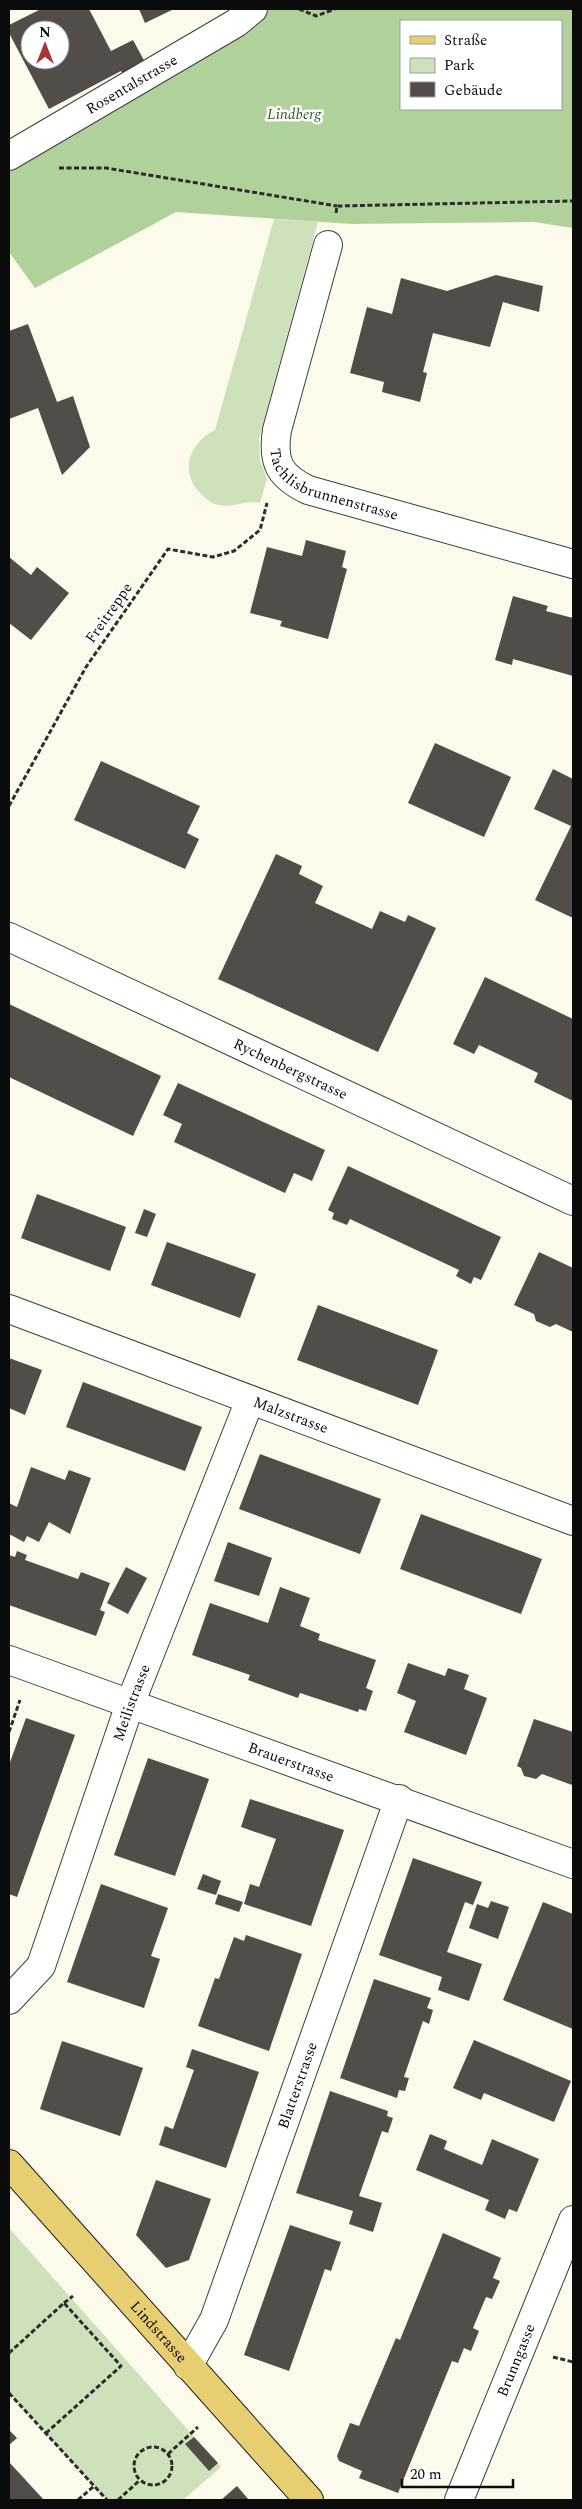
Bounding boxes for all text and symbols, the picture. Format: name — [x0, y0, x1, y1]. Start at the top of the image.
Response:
north arrow — [20, 20, 70, 70]
legend — [400, 20, 562, 110]
text: N — [39, 22, 51, 43]
text: Straße — [444, 29, 487, 52]
street label: Rosentalstrasse — [81, 48, 182, 120]
text: Park — [444, 54, 475, 77]
text: Gebäude — [444, 79, 503, 102]
park label: Lindberg — [267, 103, 322, 126]
street label: Tachlisbrunnenstrasse — [264, 447, 401, 526]
street label: Freitreppe — [80, 578, 138, 648]
street label: Rychenbergstrasse — [230, 1032, 352, 1106]
street label: Malzstrasse — [250, 1390, 332, 1440]
street label: Meilistrasse — [107, 1661, 156, 1744]
street label: Brauerstrasse — [245, 1736, 338, 1788]
street label: Blatterstrasse — [271, 2039, 323, 2132]
street label: Lindstrasse — [125, 2296, 193, 2368]
street label: Brunngasse — [491, 2320, 541, 2400]
scale bar — [402, 2456, 513, 2488]
text: 20 m — [410, 2463, 442, 2486]

